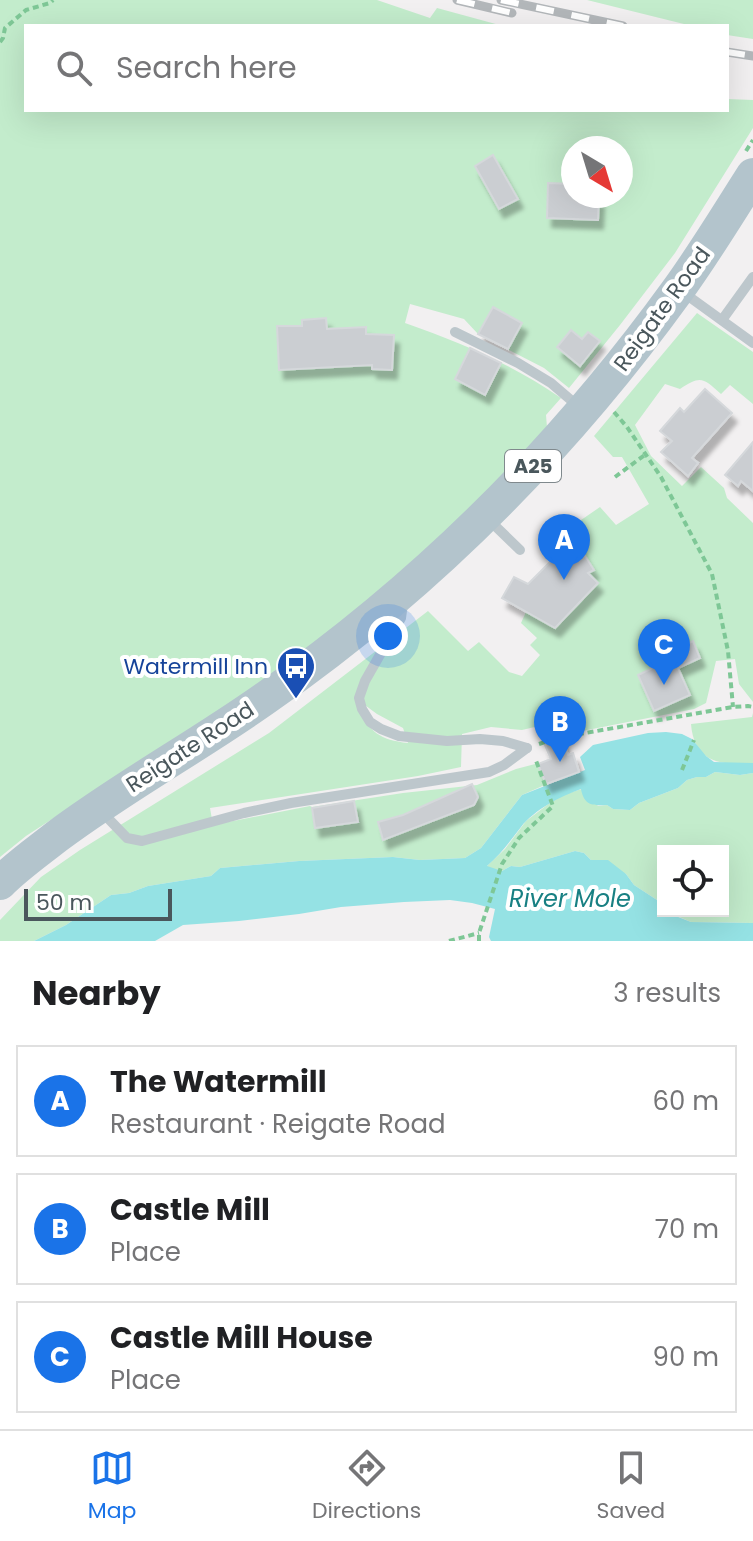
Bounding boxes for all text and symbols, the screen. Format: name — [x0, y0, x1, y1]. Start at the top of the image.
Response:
search box — [24, 24, 729, 112]
icon: search — [52, 46, 96, 90]
text: Search here — [116, 46, 297, 89]
north arrow — [561, 136, 633, 208]
street label: Reigate Road — [606, 240, 718, 378]
road number: A25 — [505, 450, 561, 482]
pin: A — [538, 514, 590, 580]
your location — [368, 616, 408, 656]
pin: C — [638, 619, 690, 685]
bus stop icon: Watermill Inn — [275, 645, 317, 700]
place label: Watermill Inn — [123, 651, 268, 682]
street label: Reigate Road — [120, 694, 260, 800]
pin: B — [534, 696, 586, 762]
map controls — [657, 845, 729, 917]
button: locate — [657, 845, 729, 917]
water label: River Mole — [509, 882, 631, 915]
scale bar — [24, 885, 172, 921]
text: 50 m — [36, 887, 92, 918]
text: Nearby — [32, 969, 161, 1017]
text: 3 results — [613, 975, 721, 1011]
text: The Watermill — [110, 1060, 327, 1103]
text: A — [50, 1083, 70, 1119]
text: 60 m — [652, 1083, 719, 1119]
text: Restaurant · Reigate Road — [110, 1106, 446, 1142]
text: Castle Mill — [110, 1188, 270, 1231]
text: B — [51, 1211, 69, 1247]
text: 70 m — [655, 1211, 719, 1247]
text: Place — [110, 1234, 181, 1270]
text: Castle Mill House — [110, 1316, 373, 1359]
text: C — [50, 1339, 70, 1375]
text: 90 m — [653, 1339, 719, 1375]
text: Place — [110, 1362, 181, 1398]
tab: Map — [88, 1446, 136, 1527]
tab: Directions — [312, 1446, 421, 1527]
tab: Saved — [597, 1446, 665, 1527]

